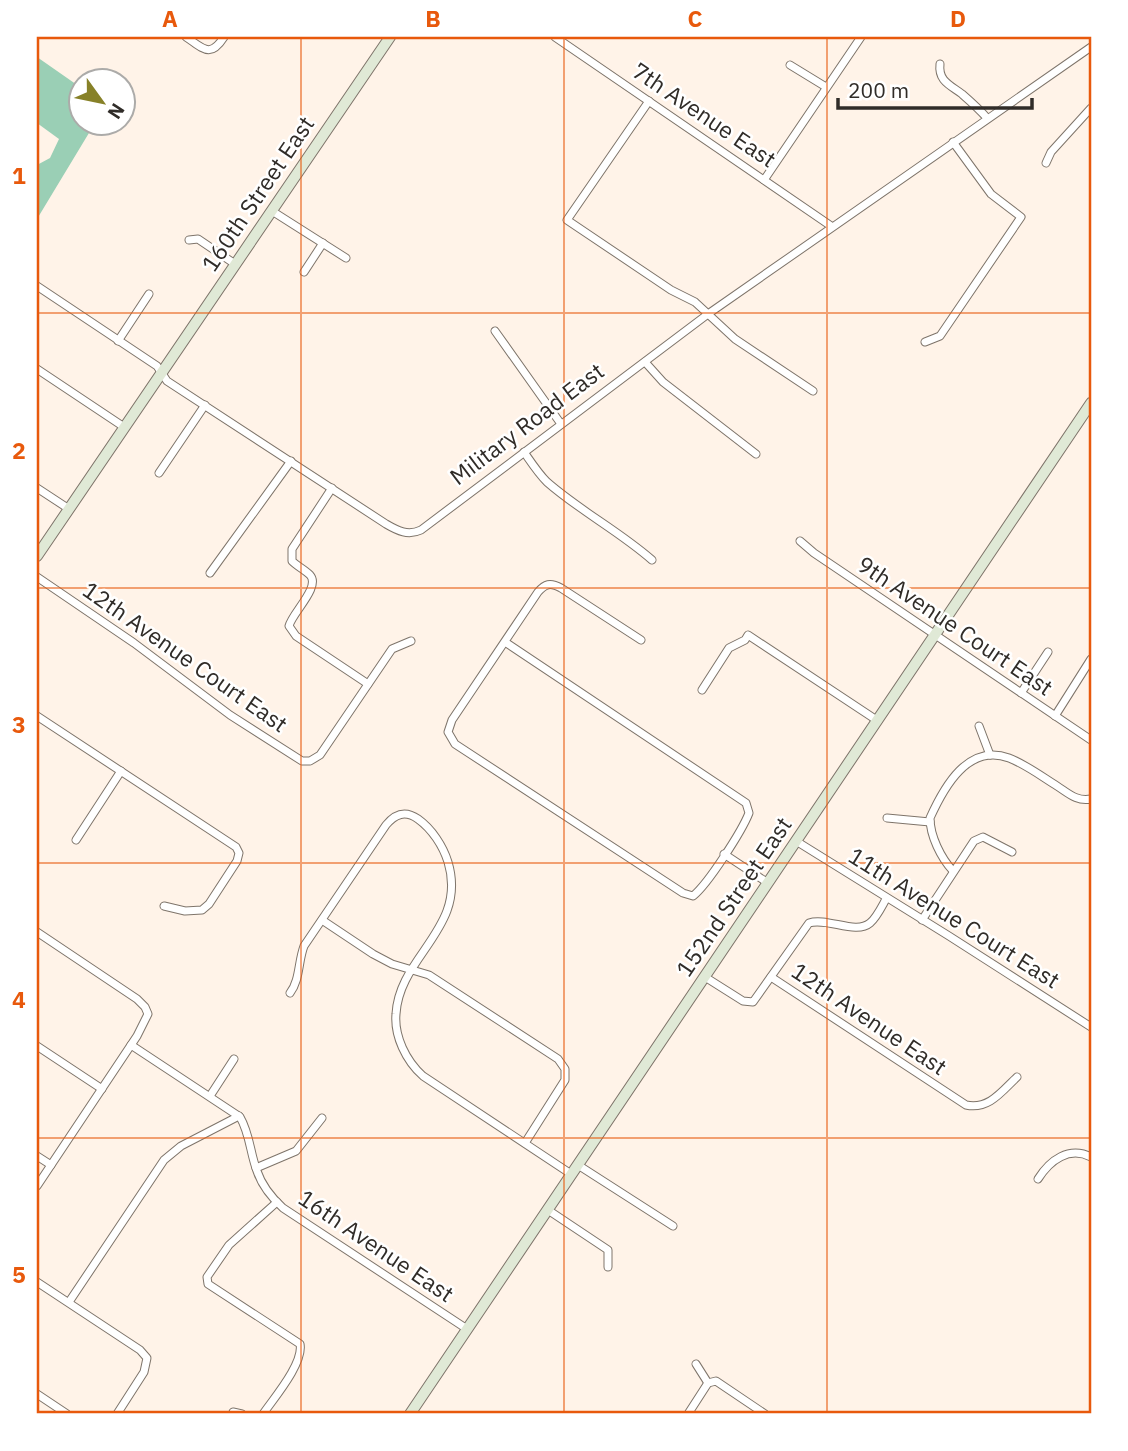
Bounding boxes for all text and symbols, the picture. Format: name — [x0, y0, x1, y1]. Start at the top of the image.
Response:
text: A — [162, 3, 178, 33]
text: B — [425, 3, 441, 33]
text: C — [688, 3, 703, 33]
text: D — [950, 3, 966, 33]
street label: 7th Avenue East — [627, 55, 782, 173]
north arrow — [66, 66, 136, 136]
scale bar — [838, 66, 1032, 110]
text: 200 m — [848, 76, 909, 104]
text: N — [102, 99, 130, 124]
street label: 160th Street East — [194, 110, 320, 277]
text: 1 — [12, 160, 26, 190]
street label: Military Road East — [443, 355, 609, 491]
text: 2 — [12, 435, 26, 465]
street label: 9th Avenue Court East — [852, 549, 1059, 702]
street label: 12th Avenue Court East — [77, 574, 294, 738]
text: 3 — [12, 709, 26, 739]
street label: 152nd Street East — [669, 811, 798, 982]
street label: 11th Avenue Court East — [843, 840, 1066, 994]
street label: 12th Avenue East — [786, 955, 953, 1081]
text: 4 — [12, 984, 26, 1014]
street label: 16th Avenue East — [293, 1182, 460, 1308]
text: 5 — [12, 1259, 26, 1289]

